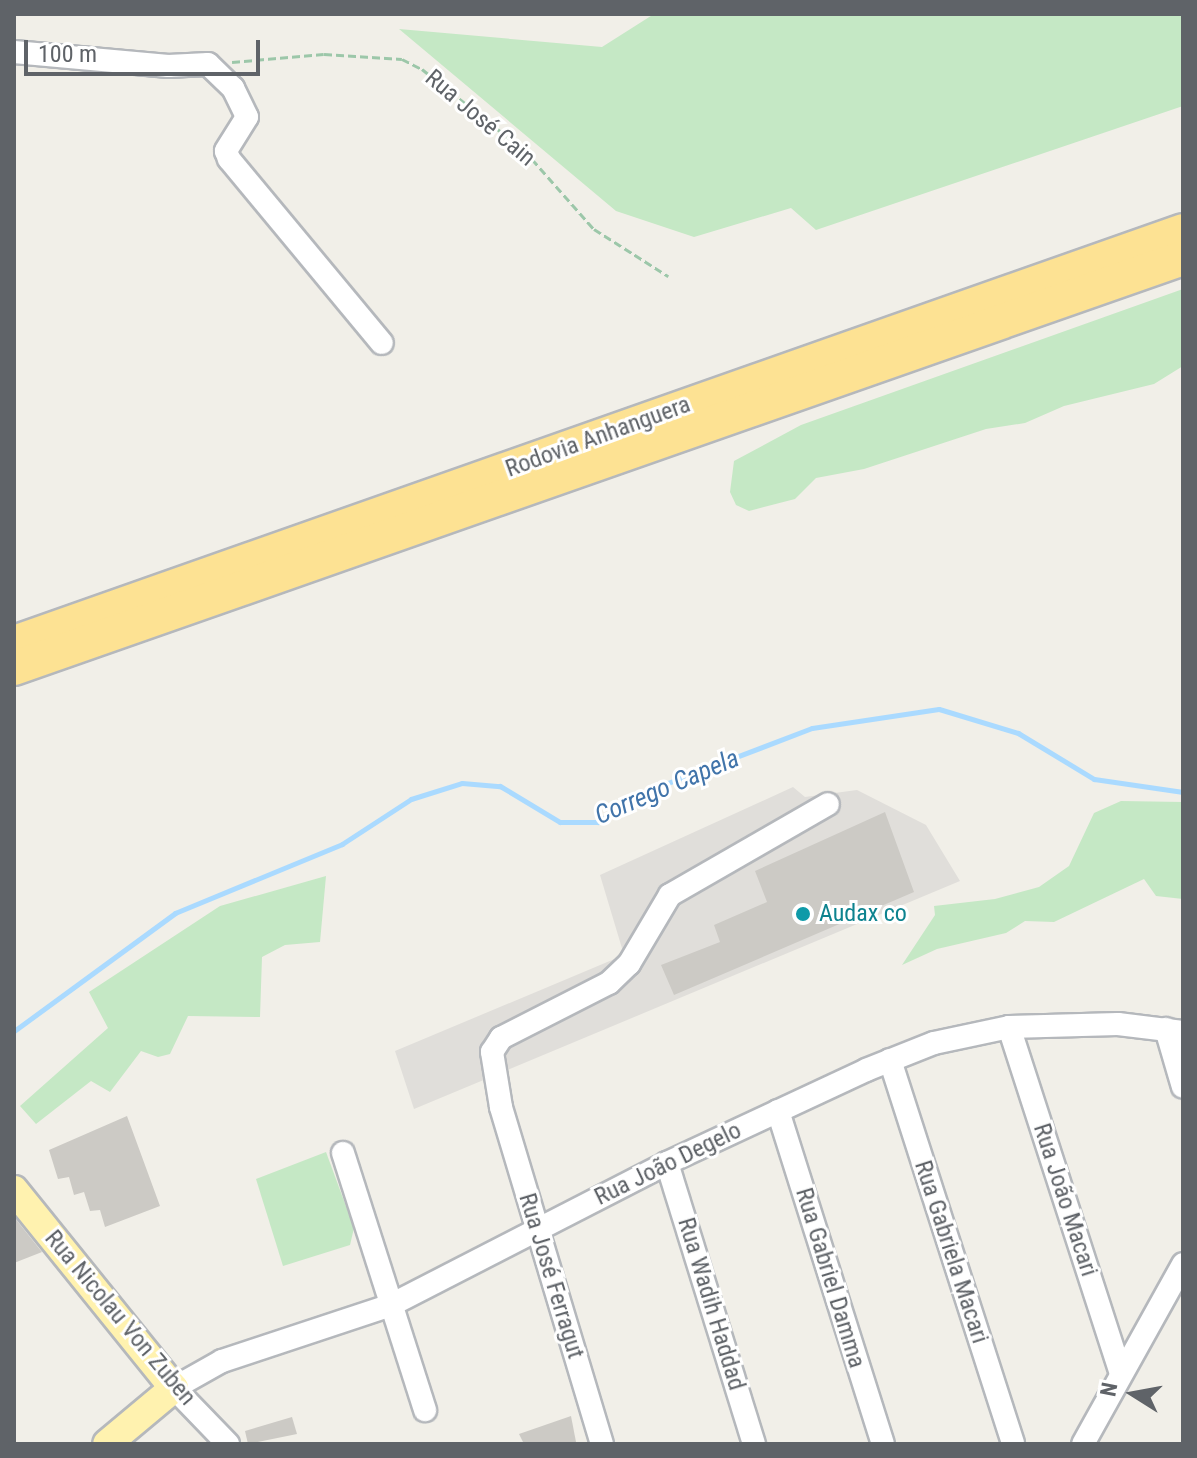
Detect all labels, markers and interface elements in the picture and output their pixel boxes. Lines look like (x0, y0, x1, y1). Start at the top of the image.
scale bar (28, 24, 264, 74)
text: 100 m (38, 40, 97, 68)
street label: Rua José Cain (419, 64, 541, 172)
street label: Rodovia Anhanguera (502, 390, 694, 484)
water label: Corrego Capela (590, 743, 744, 831)
place label: Audax co (819, 900, 907, 928)
marker: Audax co (794, 905, 812, 923)
street label: Rua João Degelo (590, 1116, 746, 1212)
street label: Rua João Macari (1027, 1120, 1103, 1280)
street label: Rua Gabriela Macari (908, 1157, 994, 1347)
street label: Rua Gabriel Damma (789, 1184, 871, 1372)
street label: Rua José Ferragut (512, 1190, 590, 1362)
street label: Rua Wadih Haddad (671, 1214, 751, 1394)
street label: Rua Nicolau Von Zuben (38, 1225, 202, 1411)
north arrow (1093, 1354, 1173, 1434)
text: N (1095, 1380, 1123, 1398)

